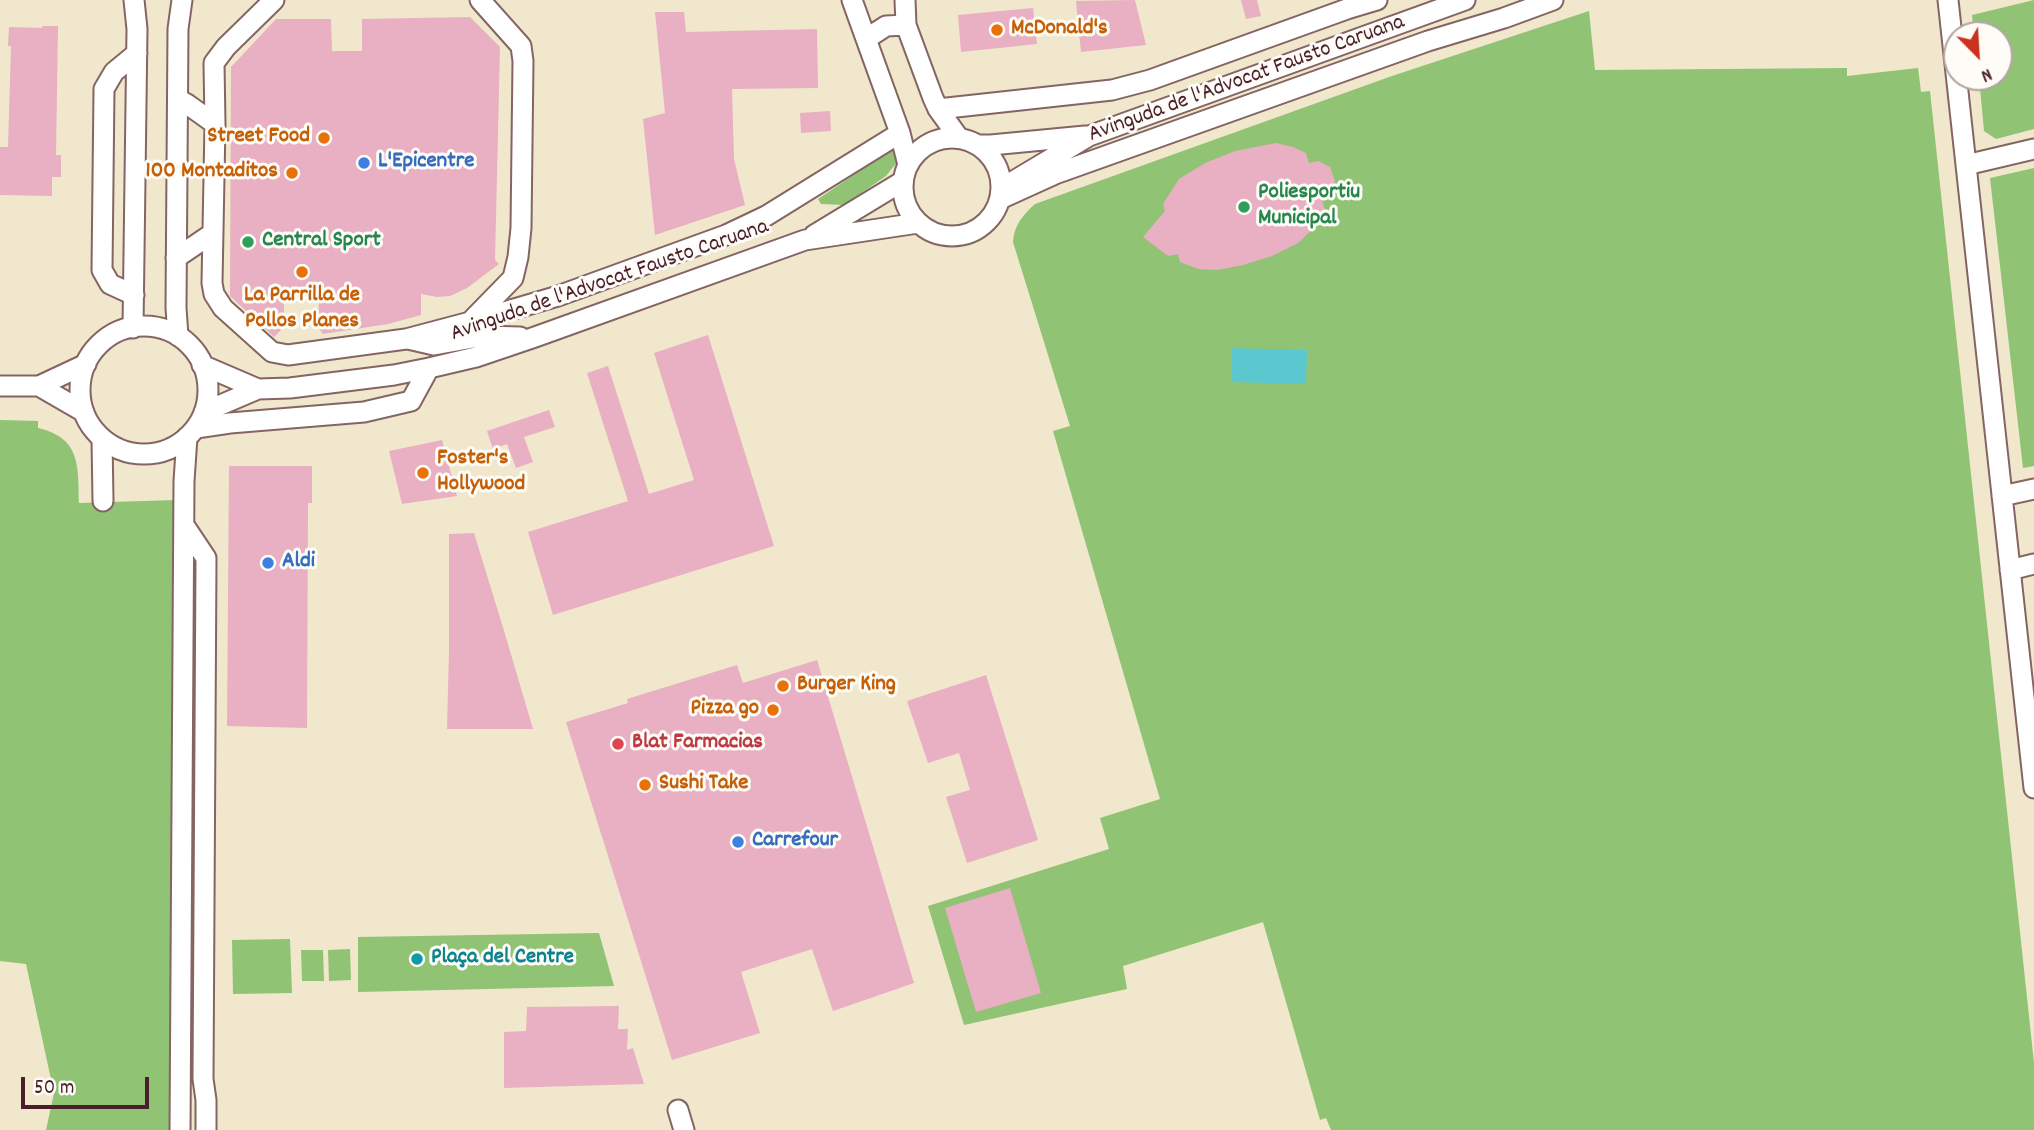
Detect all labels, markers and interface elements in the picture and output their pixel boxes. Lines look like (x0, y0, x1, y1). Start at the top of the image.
street label: Avinguda de l'Advocat Fausto Caruana (1085, 10, 1409, 150)
place label: McDonald's (1011, 16, 1108, 44)
north arrow (1943, 21, 2013, 91)
marker: McDonald's (989, 22, 1005, 38)
text: N (1976, 60, 1996, 88)
place label: Street Food (207, 124, 310, 152)
marker: Street Food (316, 130, 332, 146)
place label: L'Epicentre (378, 149, 474, 177)
marker: L'Epicentre (356, 155, 372, 171)
place label: 100 Montaditos (146, 159, 278, 187)
marker: 100 Montaditos (284, 165, 300, 181)
place label: Poliesportiu Municipal (1258, 180, 1360, 234)
marker: Poliesportiu Municipal (1236, 199, 1252, 215)
street label: Avinguda de l'Advocat Fausto Caruana (447, 215, 773, 349)
place label: Central Sport (262, 228, 381, 256)
marker: Central Sport (240, 234, 256, 250)
marker: La Parrilla de Pollos Planes (294, 264, 310, 280)
place label: La Parrilla de Pollos Planes (244, 283, 360, 337)
place label: Foster's Hollywood (437, 446, 525, 500)
marker: Foster's Hollywood (415, 465, 431, 481)
place label: Aldi (282, 549, 315, 577)
marker: Aldi (260, 555, 276, 571)
place label: Burger King (797, 672, 896, 700)
marker: Burger King (775, 678, 791, 694)
place label: Pizza go (691, 696, 759, 724)
marker: Pizza go (765, 702, 781, 718)
place label: Blat Farmacias (632, 730, 763, 758)
marker: Blat Farmacias (610, 736, 626, 752)
place label: Sushi Take (659, 771, 748, 799)
marker: Sushi Take (637, 777, 653, 793)
place label: Carrefour (752, 828, 838, 856)
marker: Carrefour (730, 834, 746, 850)
place label: Plaça del Centre (431, 945, 574, 973)
marker: Plaça del Centre (409, 951, 425, 967)
scale bar (24, 1064, 152, 1108)
text: 50 m (34, 1074, 74, 1104)

